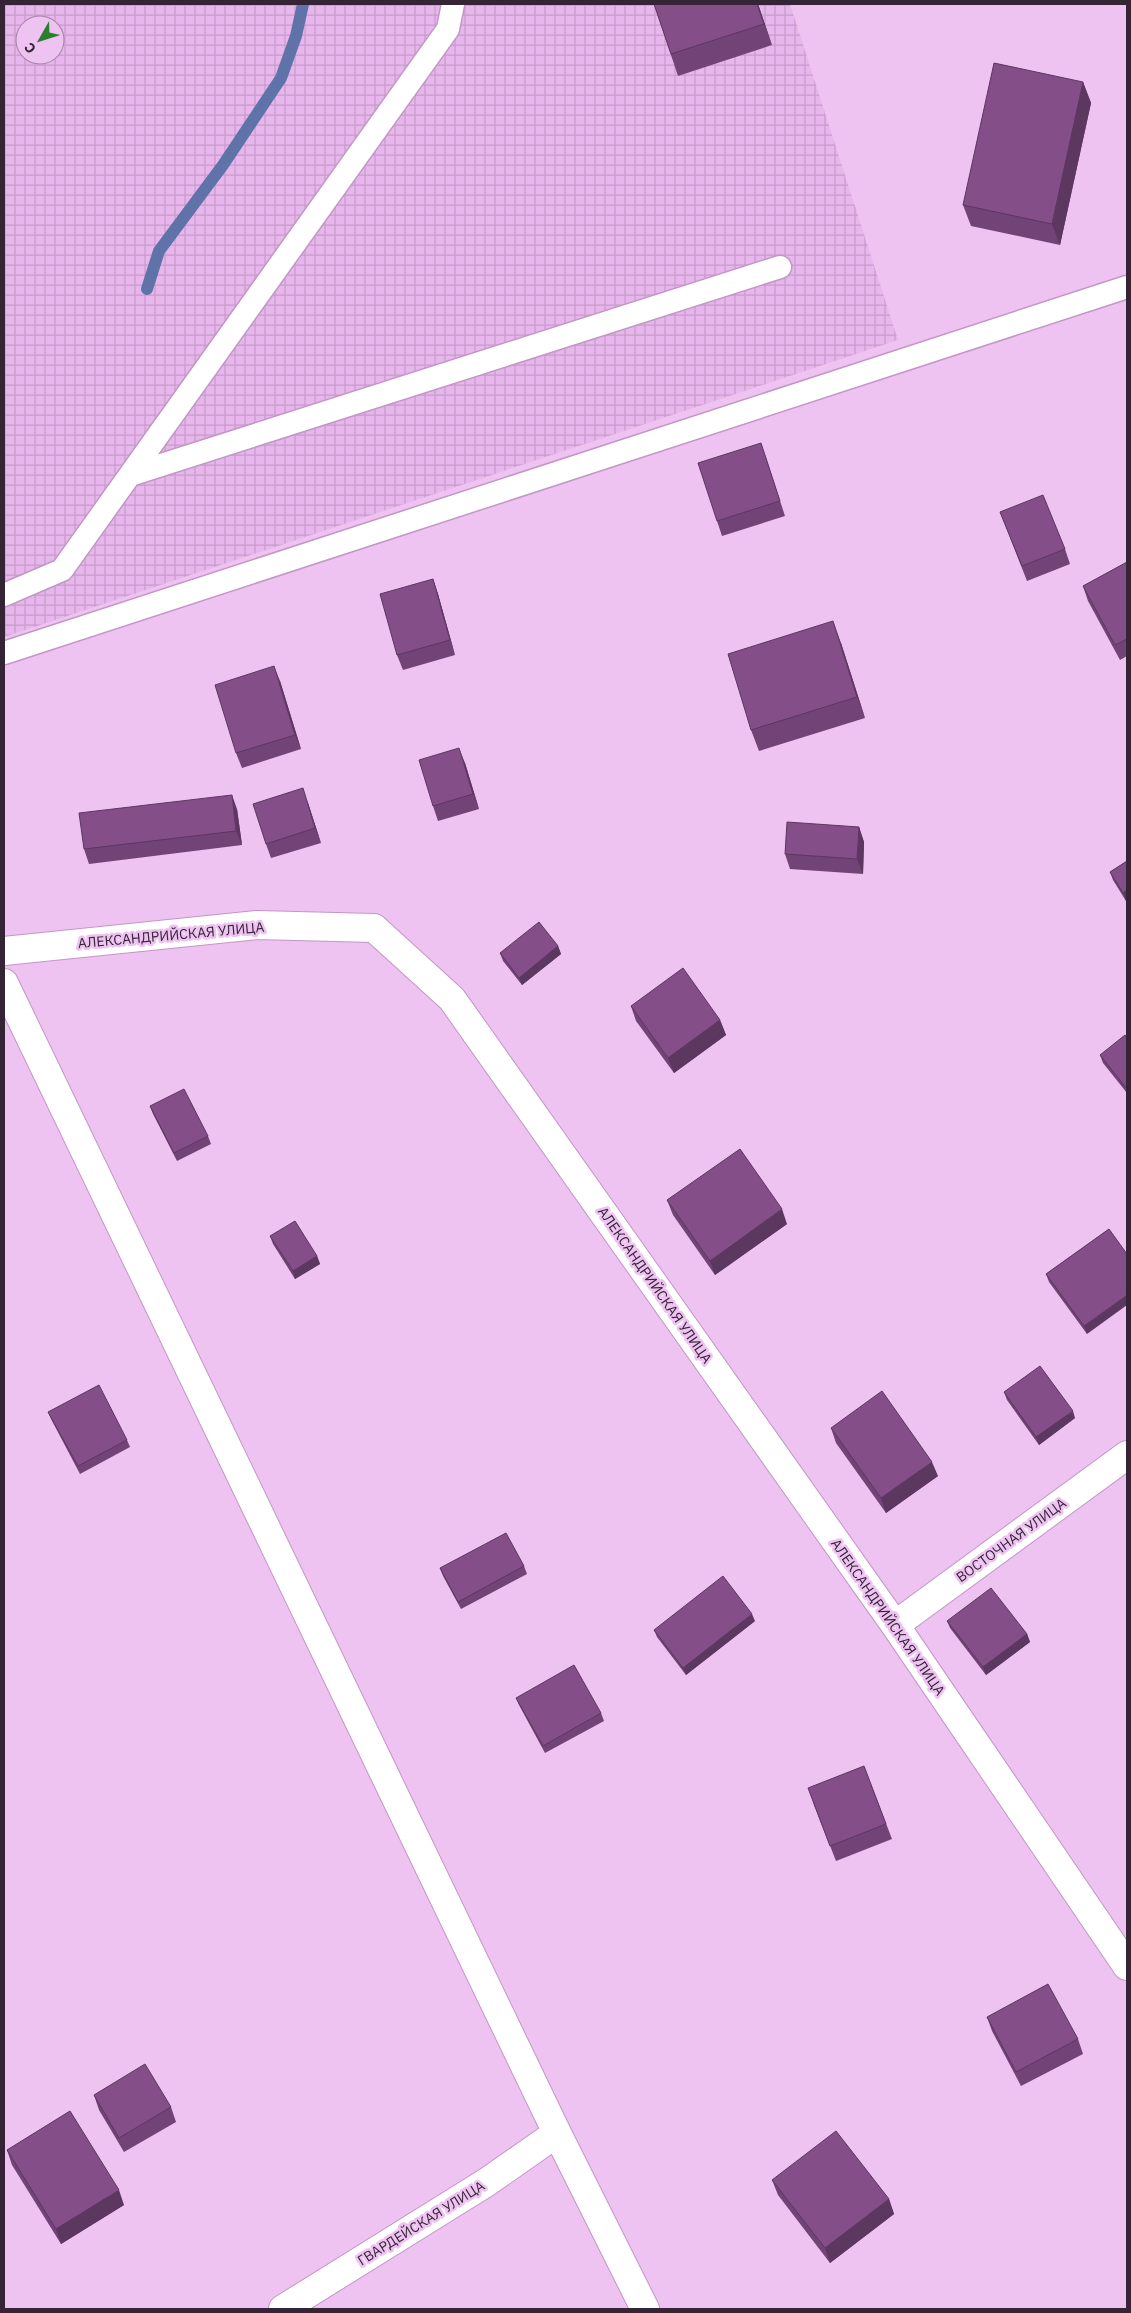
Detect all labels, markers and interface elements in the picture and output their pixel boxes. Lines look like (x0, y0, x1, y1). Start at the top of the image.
north arrow (15, 15, 65, 65)
text: С (20, 39, 40, 57)
street label: АЛЕКСАНДРИЙСКАЯ УЛИЦА (77, 917, 265, 952)
street label: АЛЕКСАНДРИЙСКАЯ УЛИЦА (594, 1203, 717, 1367)
street label: ВОСТОЧНАЯ УЛИЦА (952, 1494, 1070, 1586)
street label: АЛЕКСАНДРИЙСКАЯ УЛИЦА (827, 1535, 950, 1699)
street label: ГВАРДЕЙСКАЯ УЛИЦА (354, 2176, 488, 2269)

